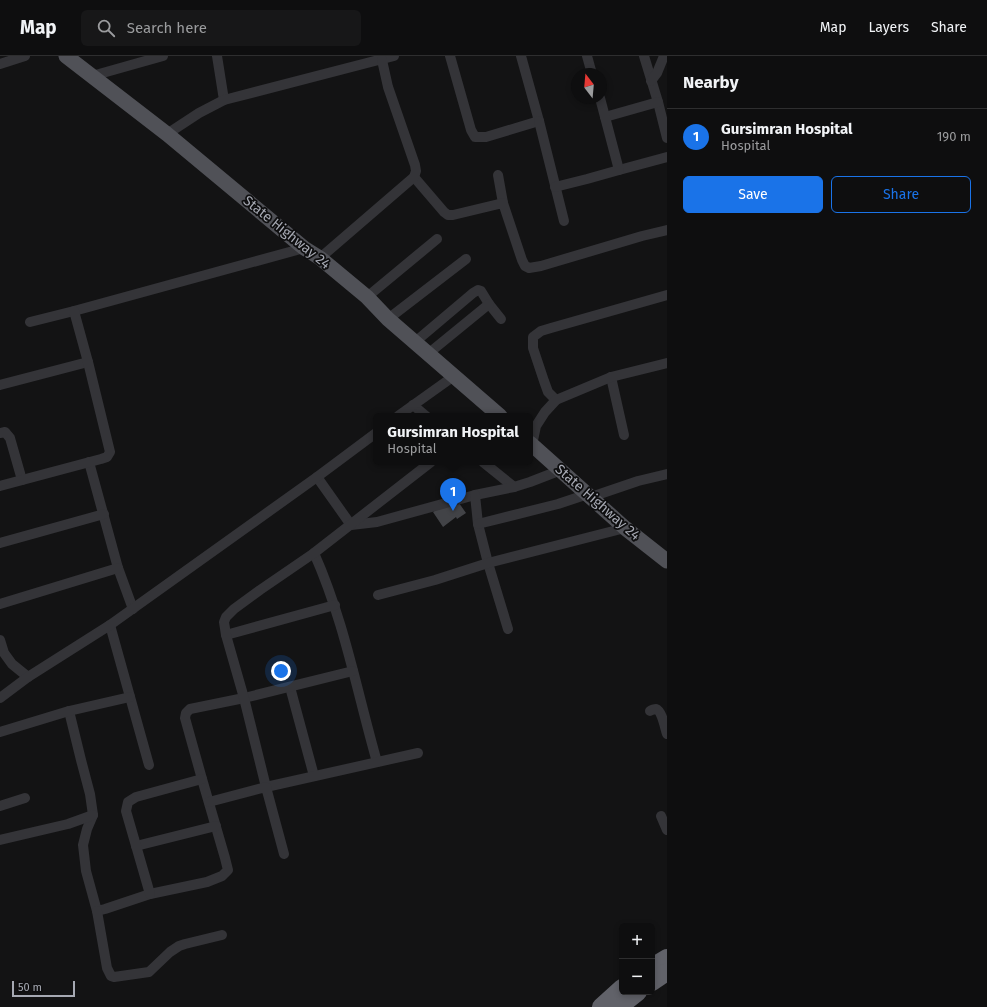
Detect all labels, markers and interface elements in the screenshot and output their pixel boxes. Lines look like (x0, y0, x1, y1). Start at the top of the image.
search box (81, 10, 361, 46)
text: Map (20, 16, 57, 39)
icon: search (95, 17, 117, 39)
text: Search here (127, 19, 207, 37)
text: Map (820, 19, 846, 36)
text: Layers (868, 19, 909, 36)
text: Share (931, 19, 967, 36)
north arrow (571, 68, 607, 104)
text: Nearby (683, 72, 738, 93)
text: Gursimran Hospital (721, 120, 852, 138)
text: 1 (693, 129, 699, 144)
text: 190 m (937, 129, 971, 144)
text: Hospital (721, 138, 770, 153)
button: Save (683, 176, 823, 213)
button: Share (831, 176, 971, 213)
street label: State Highway 24 (240, 192, 334, 273)
popup (373, 413, 533, 465)
text: Gursimran Hospital (387, 423, 519, 441)
text: Hospital (387, 441, 437, 456)
street label: State Highway 24 (552, 461, 644, 544)
pin: 1 (440, 478, 466, 511)
your location (271, 661, 291, 681)
map controls (619, 923, 655, 995)
button: + (619, 923, 655, 959)
button: − (619, 959, 655, 995)
scale bar (12, 979, 75, 998)
text: 50 m (18, 981, 42, 994)

